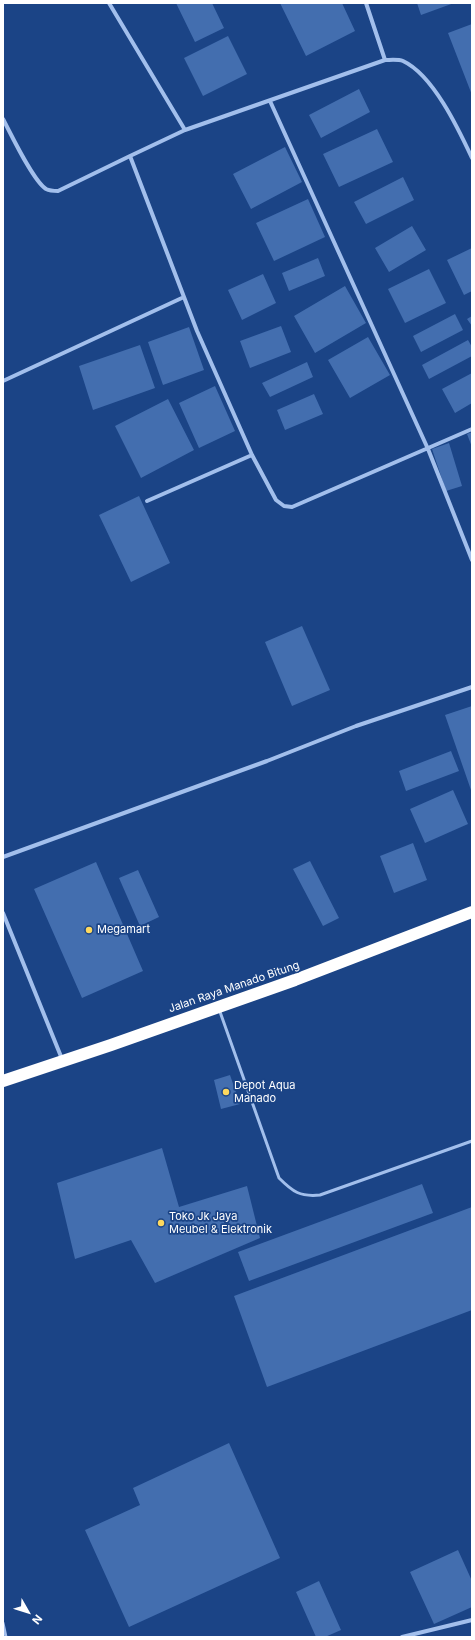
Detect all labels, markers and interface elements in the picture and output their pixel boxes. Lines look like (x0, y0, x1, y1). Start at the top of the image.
place label: Megamart (97, 923, 150, 937)
marker: Megamart (84, 925, 94, 935)
street label: Jalan Raya Manado Bitung (167, 958, 301, 1016)
place label: Depot Aqua Manado (234, 1079, 295, 1105)
marker: Depot Aqua Manado (221, 1087, 231, 1097)
place label: Toko Jk Jaya Meubel & Elektronik (169, 1210, 272, 1236)
marker: Toko Jk Jaya Meubel & Elektronik (156, 1218, 166, 1228)
north arrow (8, 1592, 48, 1632)
text: N (29, 1612, 45, 1627)

